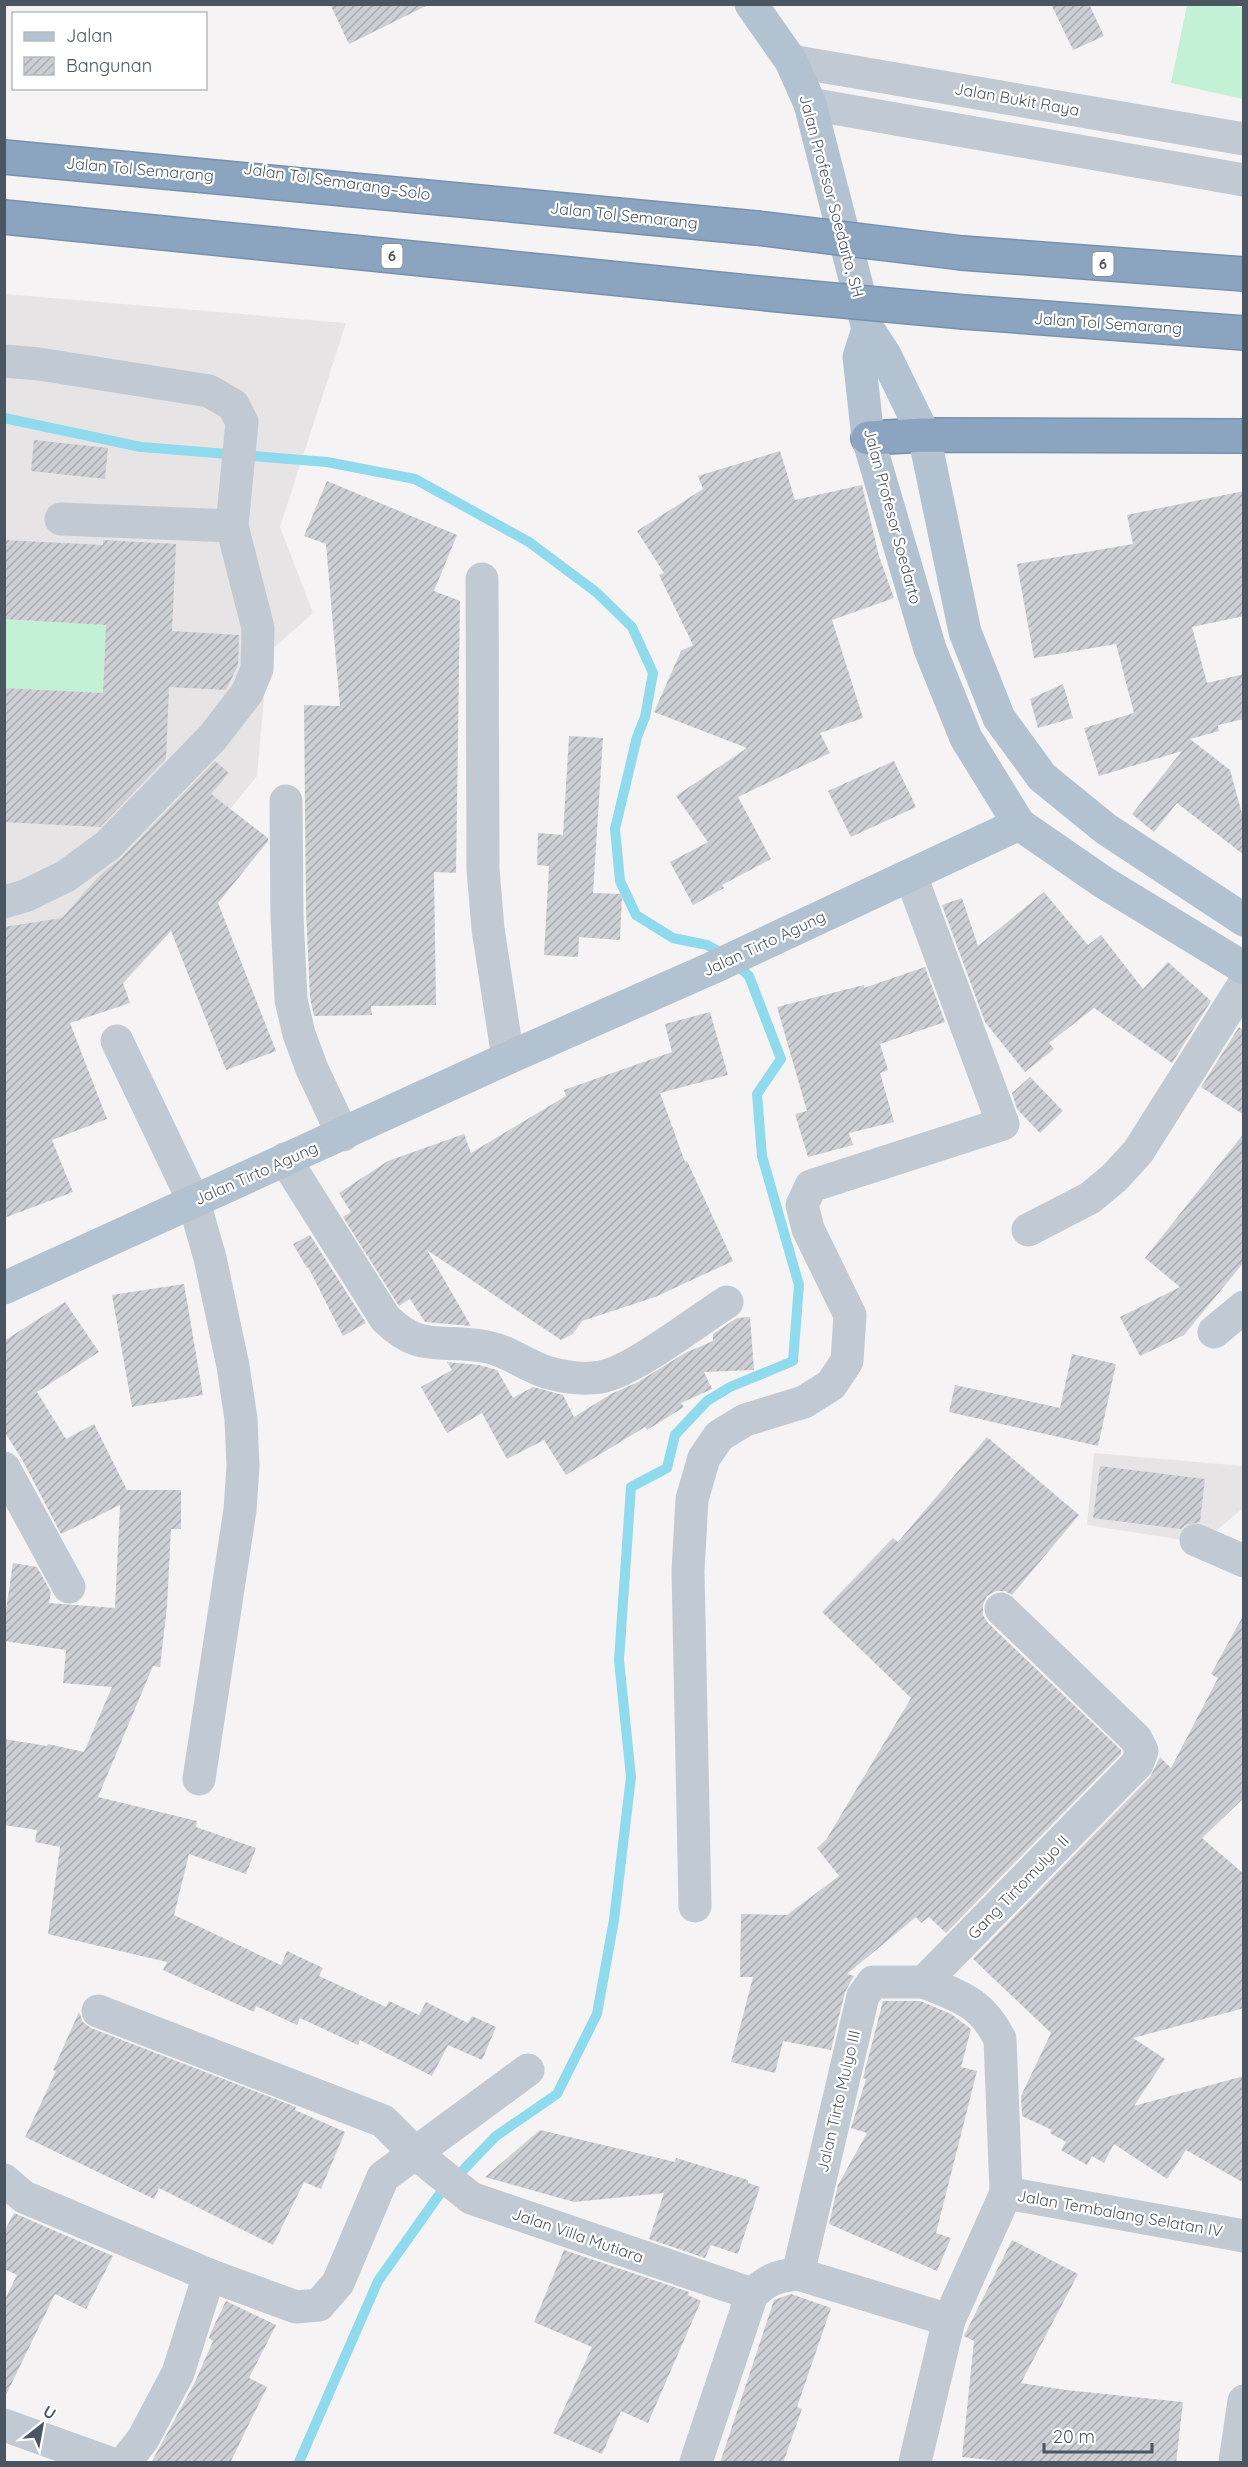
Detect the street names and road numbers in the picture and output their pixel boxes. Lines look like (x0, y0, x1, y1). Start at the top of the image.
street label: Jalan Bukit Raya (953, 78, 1081, 120)
street label: Jalan Profesor Soedarto, SH (795, 92, 869, 300)
street label: Jalan Tol Semarang (65, 153, 215, 185)
street label: Jalan Tol Semarang–Solo (242, 158, 432, 204)
street label: Jalan Tol Semarang (549, 197, 699, 233)
road number: 6 (382, 244, 402, 268)
road number: 6 (1092, 252, 1114, 276)
street label: Jalan Tol Semarang (1033, 308, 1183, 338)
street label: Jalan Profesor Soedarto (860, 426, 926, 606)
street label: Jalan Tirto Agung (699, 906, 829, 980)
street label: Jalan Tirto Agung (191, 1137, 321, 1209)
street label: Gang Tirtomulyo II (963, 1831, 1073, 1943)
street label: Jalan Tirto Mulyo III (812, 2028, 864, 2174)
street label: Jalan Tembalang Selatan IV (1016, 2185, 1225, 2241)
street label: Jalan Villa Mutiara (510, 2203, 646, 2267)

